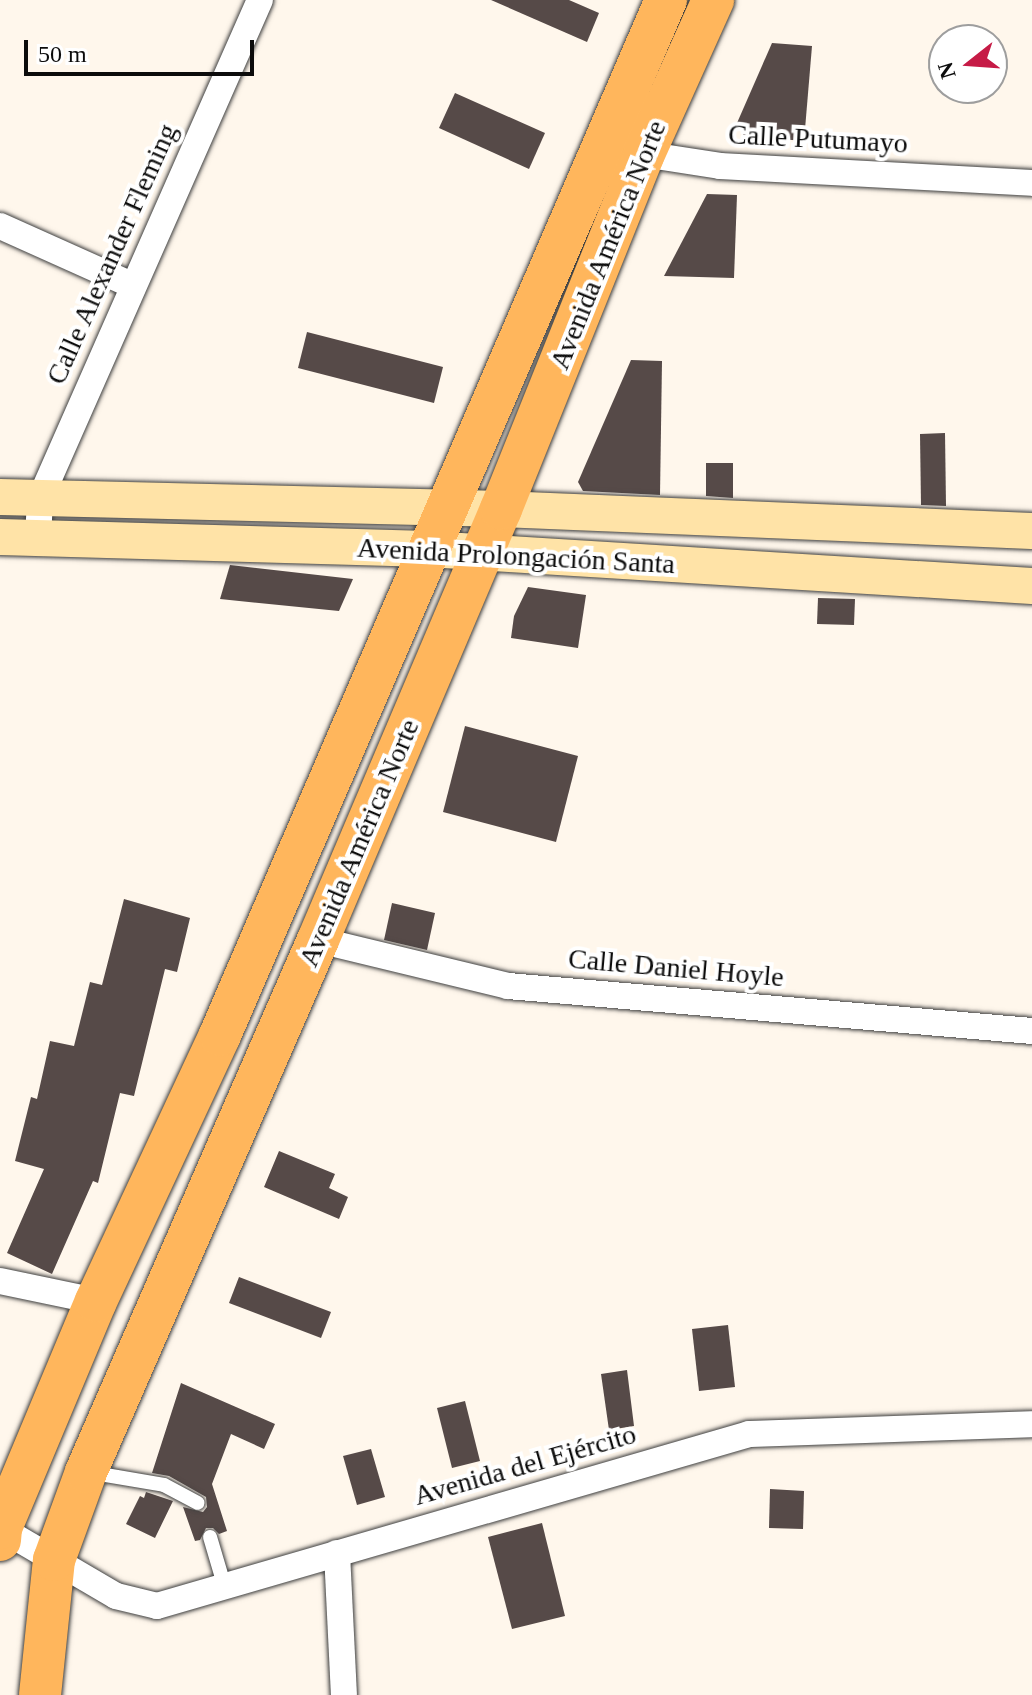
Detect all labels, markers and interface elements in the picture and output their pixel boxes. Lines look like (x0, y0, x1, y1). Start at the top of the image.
scale bar (28, 24, 258, 74)
north arrow (928, 24, 1008, 104)
text: 50 m (38, 41, 87, 67)
text: N (932, 59, 961, 82)
street label: Avenida América Norte (542, 115, 674, 375)
street label: Calle Alexander Fleming (39, 118, 185, 390)
street label: Calle Putumayo (727, 118, 909, 160)
street label: Avenida Prolongación Santa (356, 531, 676, 581)
street label: Avenida América Norte (291, 714, 427, 972)
street label: Calle Daniel Hoyle (567, 942, 785, 994)
street label: Avenida del Ejército (410, 1417, 640, 1513)

